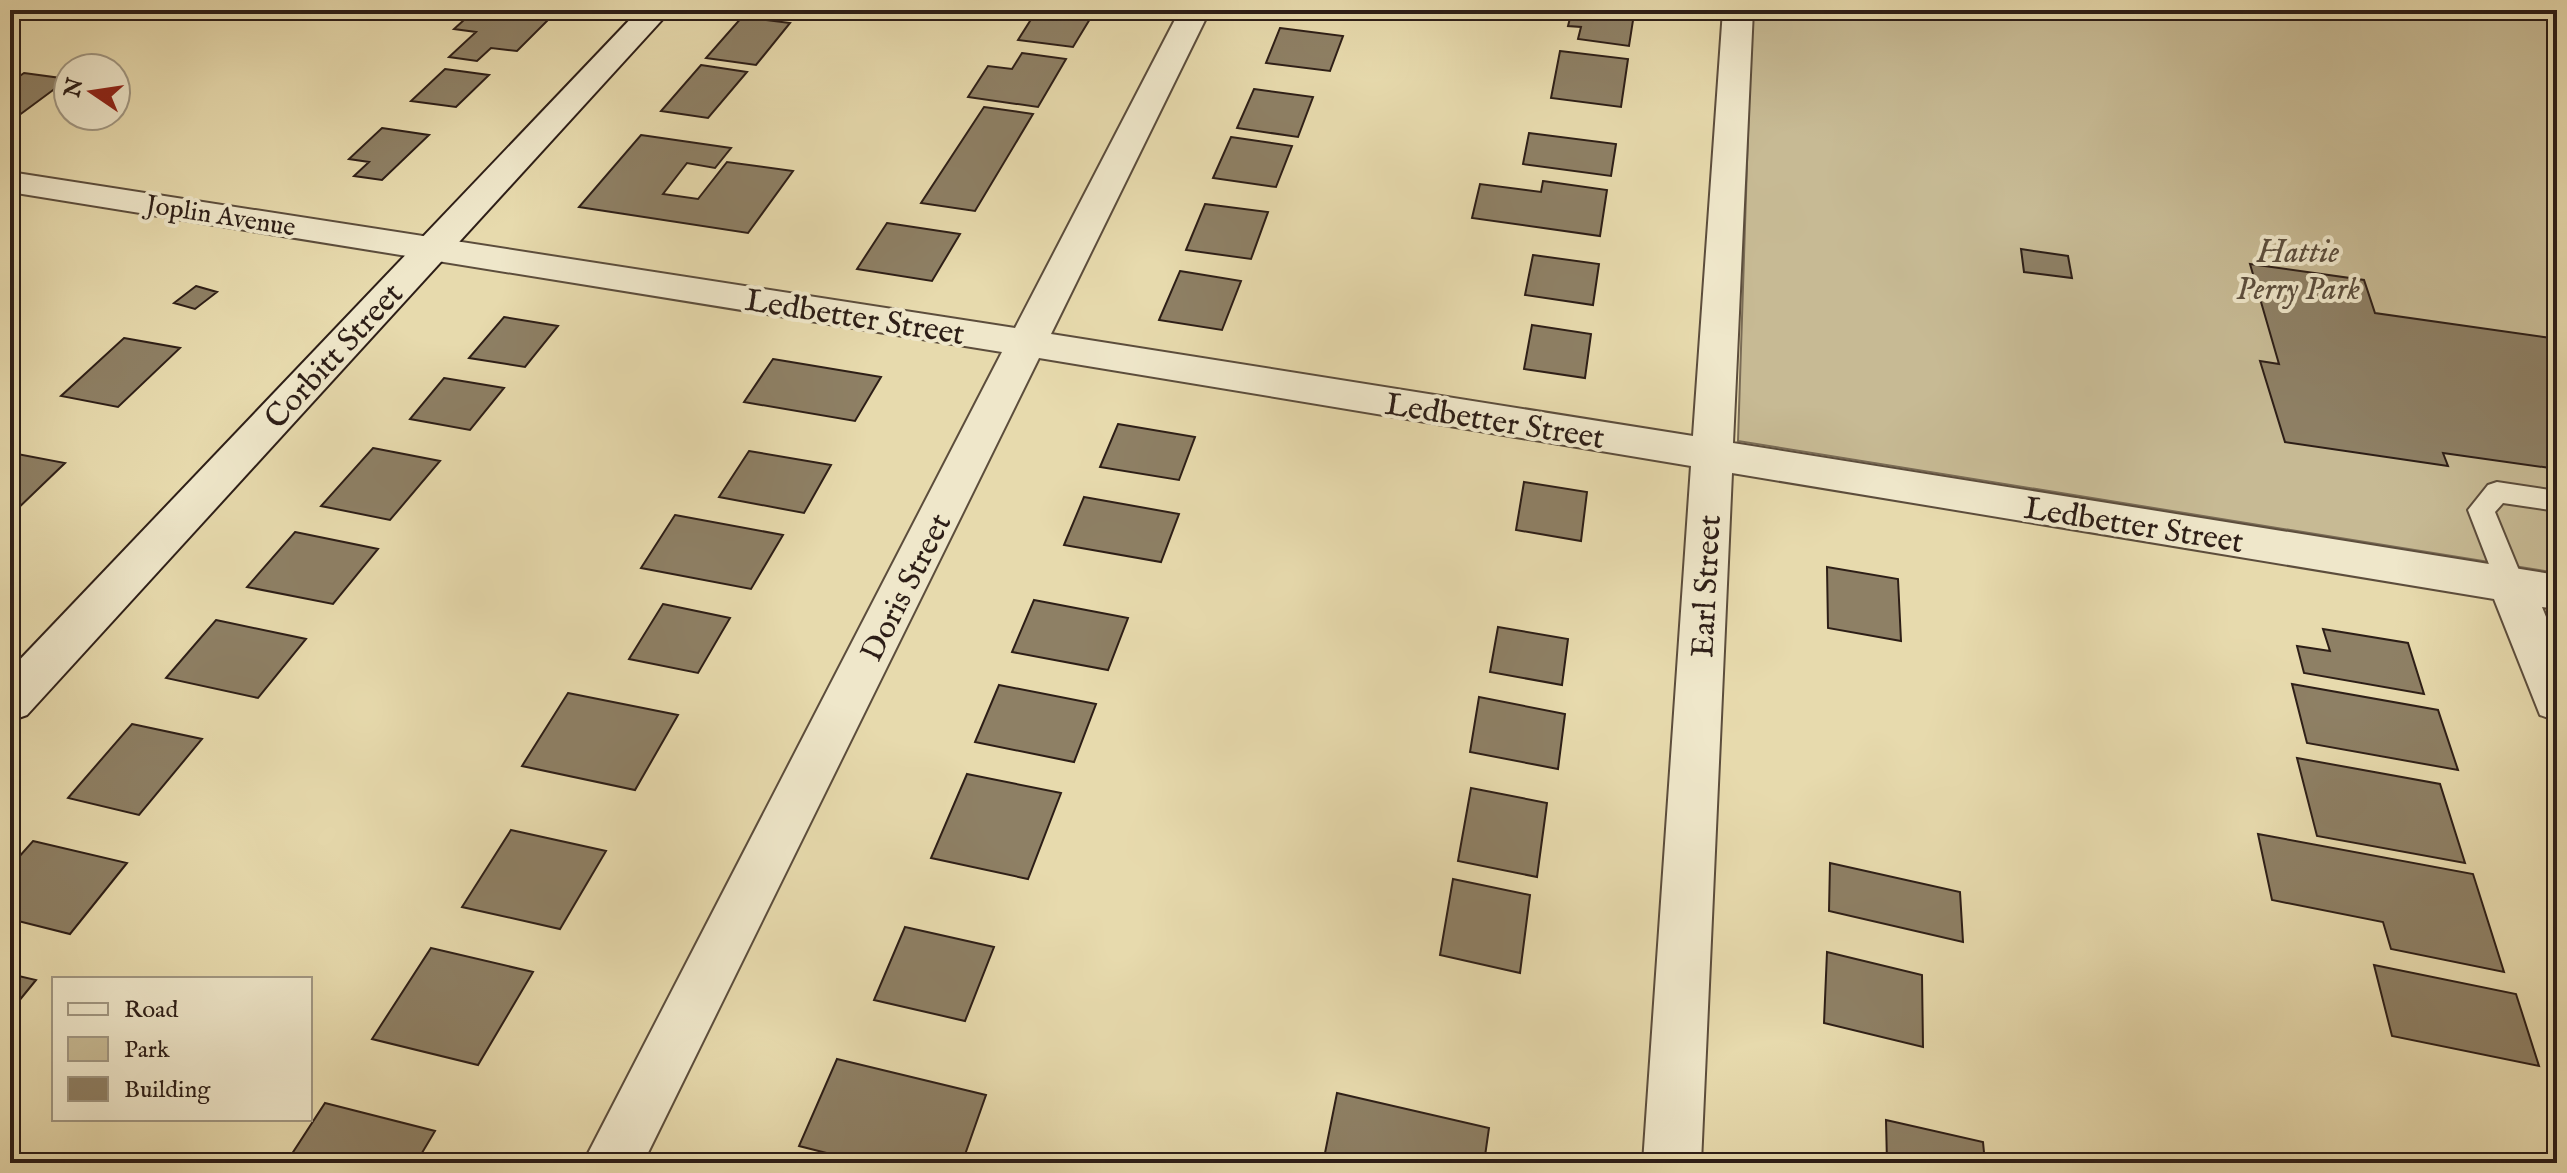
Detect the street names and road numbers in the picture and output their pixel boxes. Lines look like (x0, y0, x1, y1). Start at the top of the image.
street label: Joplin Avenue (141, 188, 298, 245)
street label: Corbitt Street (257, 275, 413, 439)
street label: Ledbetter Street (742, 281, 967, 356)
street label: Ledbetter Street (1382, 385, 1607, 460)
street label: Ledbetter Street (2021, 489, 2246, 564)
street label: Doris Street (852, 507, 962, 669)
street label: Earl Street (1683, 514, 1732, 659)

